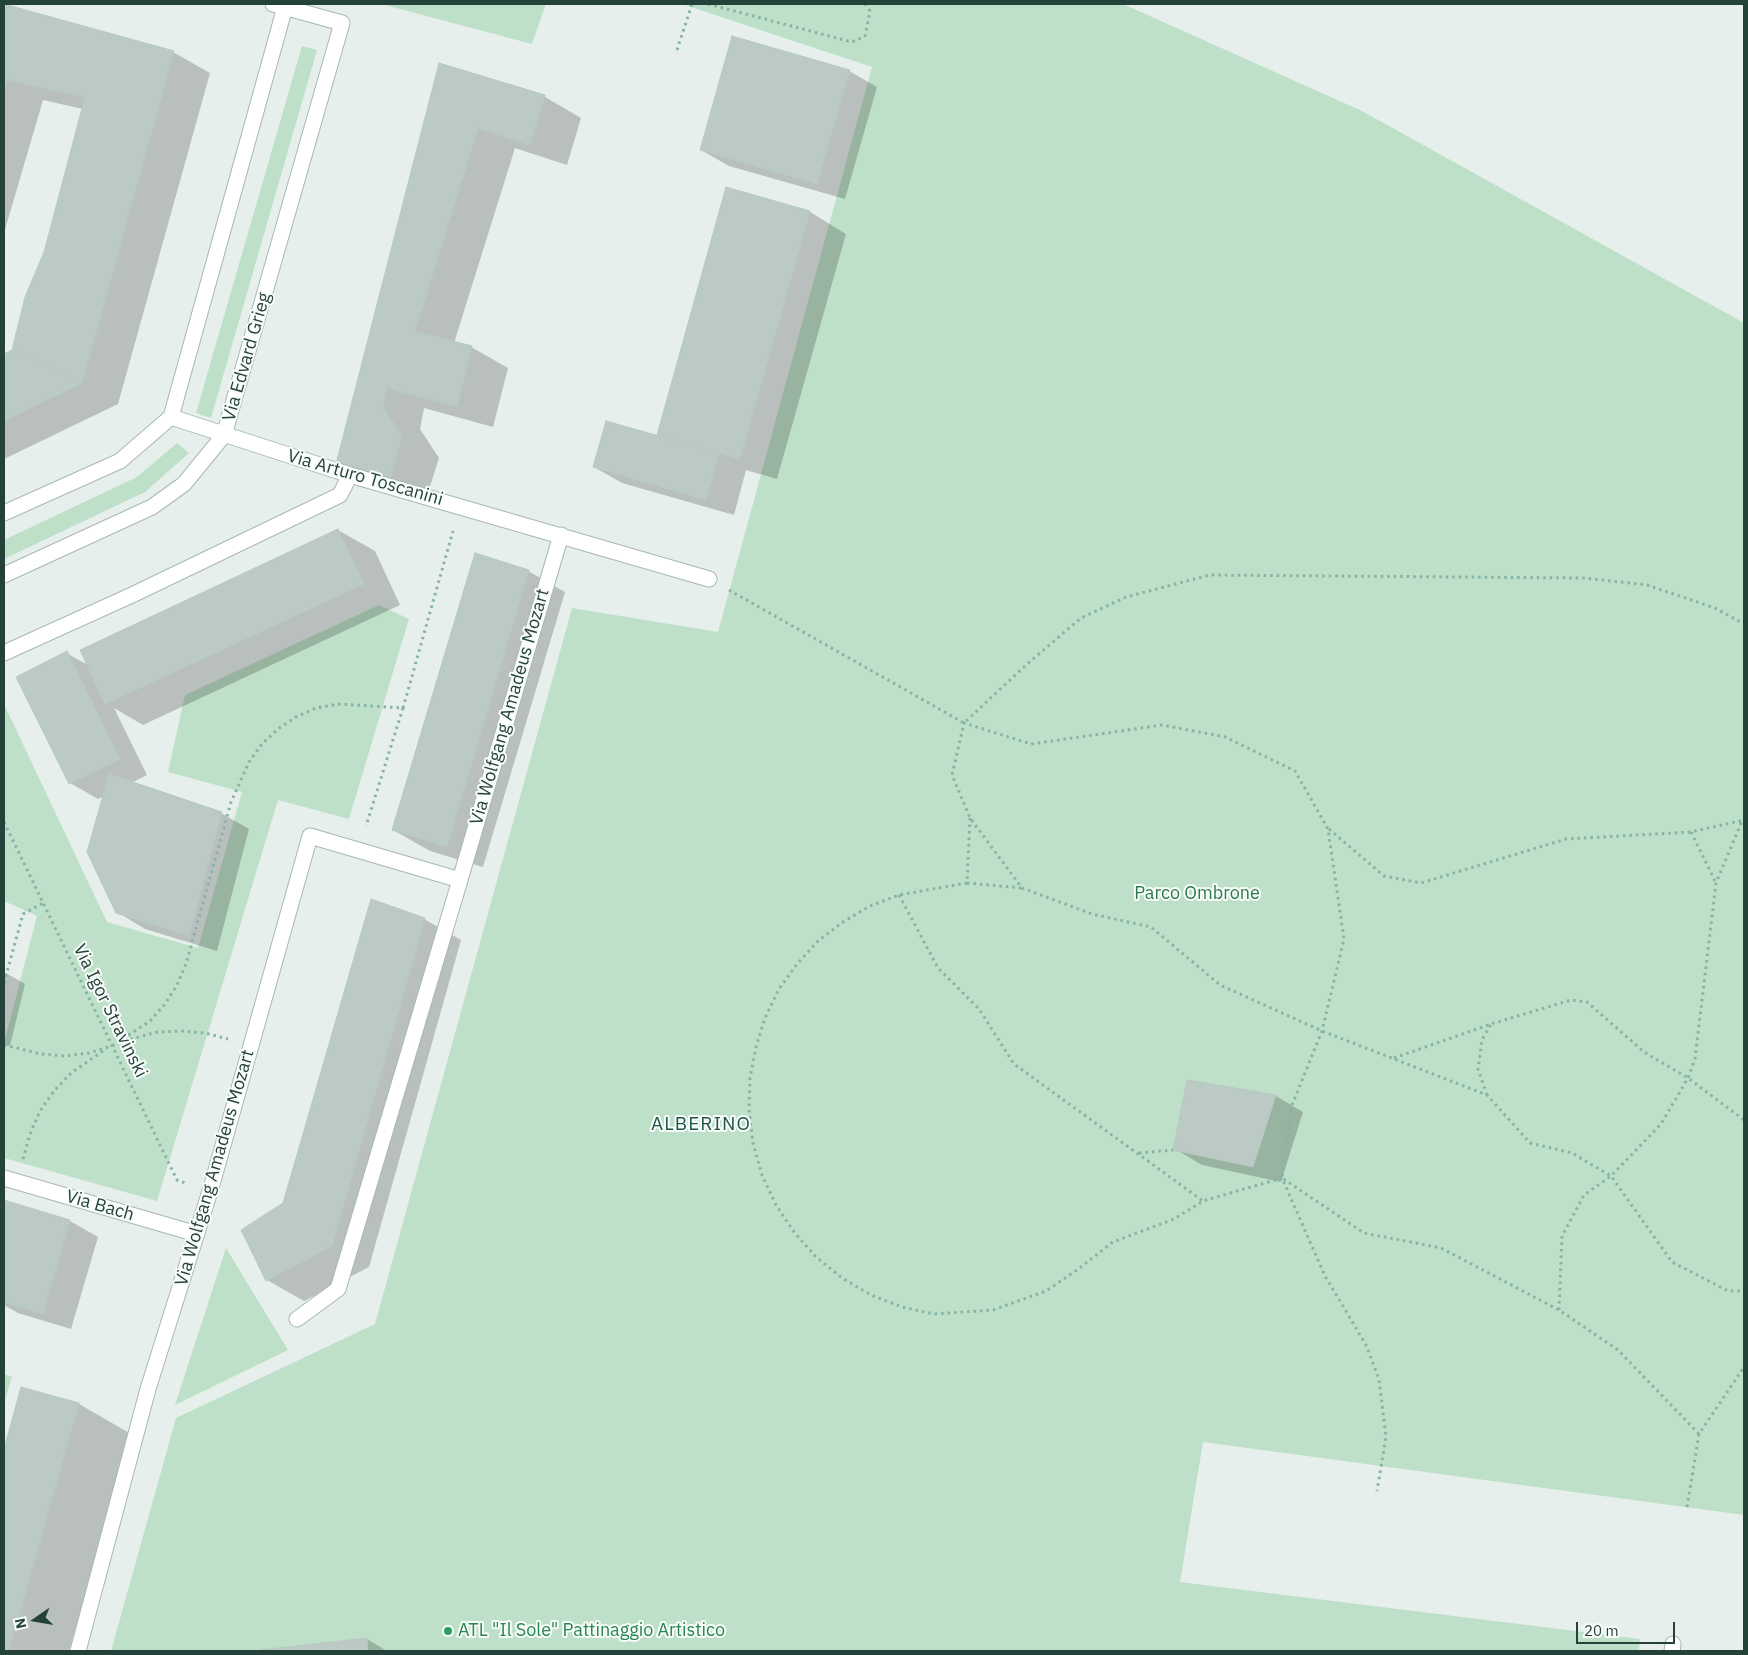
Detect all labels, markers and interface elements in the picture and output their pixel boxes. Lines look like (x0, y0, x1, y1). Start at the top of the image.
street label: Via Edvard Grieg (218, 290, 276, 424)
street label: Via Arturo Toscanini (285, 445, 445, 511)
street label: Via Wolfgang Amadeus Mozart (466, 586, 554, 828)
park label: Parco Ombrone (1134, 883, 1260, 905)
street label: Via Igor Stravinski (68, 941, 152, 1081)
street label: Via Wolfgang Amadeus Mozart (171, 1047, 259, 1289)
district label: ALBERINO (650, 1114, 752, 1136)
street label: Via Bach (63, 1186, 137, 1226)
north arrow (10, 1595, 60, 1645)
scale bar (1578, 1612, 1677, 1644)
text: N (10, 1616, 30, 1630)
place label: ATL "Il Sole" Pattinaggio Artistico (458, 1620, 725, 1642)
text: 20 m (1584, 1621, 1619, 1640)
marker: ATL "Il Sole" Pattinaggio Artistico (442, 1625, 454, 1637)

